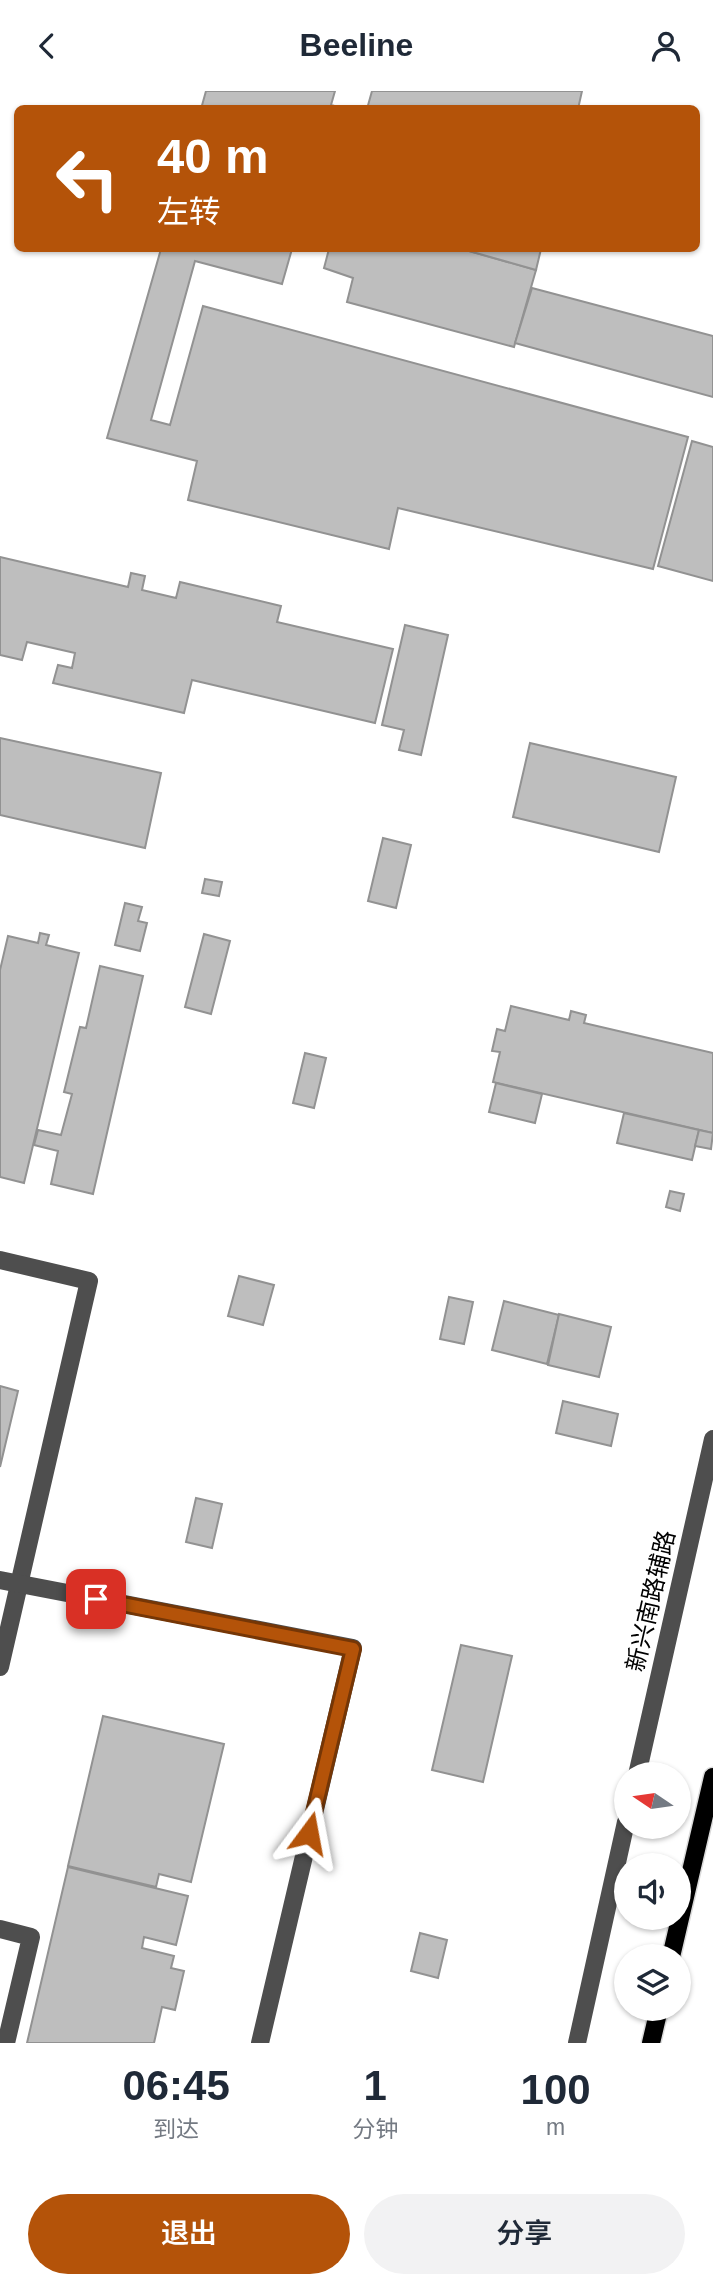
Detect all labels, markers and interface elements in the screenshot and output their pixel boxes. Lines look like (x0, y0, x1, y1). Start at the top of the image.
icon: back (28, 27, 66, 65)
text: Beeline (300, 27, 413, 63)
icon: person (647, 27, 685, 65)
text: 40 m (157, 129, 269, 183)
icon: left (42, 133, 133, 224)
text: 左转 (157, 194, 221, 230)
street label: 新兴南路辅路 (621, 1528, 680, 1674)
pin (66, 1569, 126, 1629)
icon: arrive (77, 1580, 115, 1618)
north arrow (614, 1762, 691, 1839)
map controls (614, 1762, 691, 2021)
position arrow (272, 1796, 346, 1870)
button: sound (614, 1853, 691, 1930)
button: layers (614, 1944, 691, 2021)
text: 06:45 (122, 2062, 230, 2109)
text: 1 (363, 2062, 387, 2109)
text: 100 (521, 2066, 591, 2113)
text: m (546, 2114, 565, 2140)
text: 到达 (153, 2116, 199, 2142)
text: 分钟 (352, 2116, 398, 2142)
button: 退出 (28, 2194, 350, 2274)
button: 分享 (364, 2194, 685, 2274)

